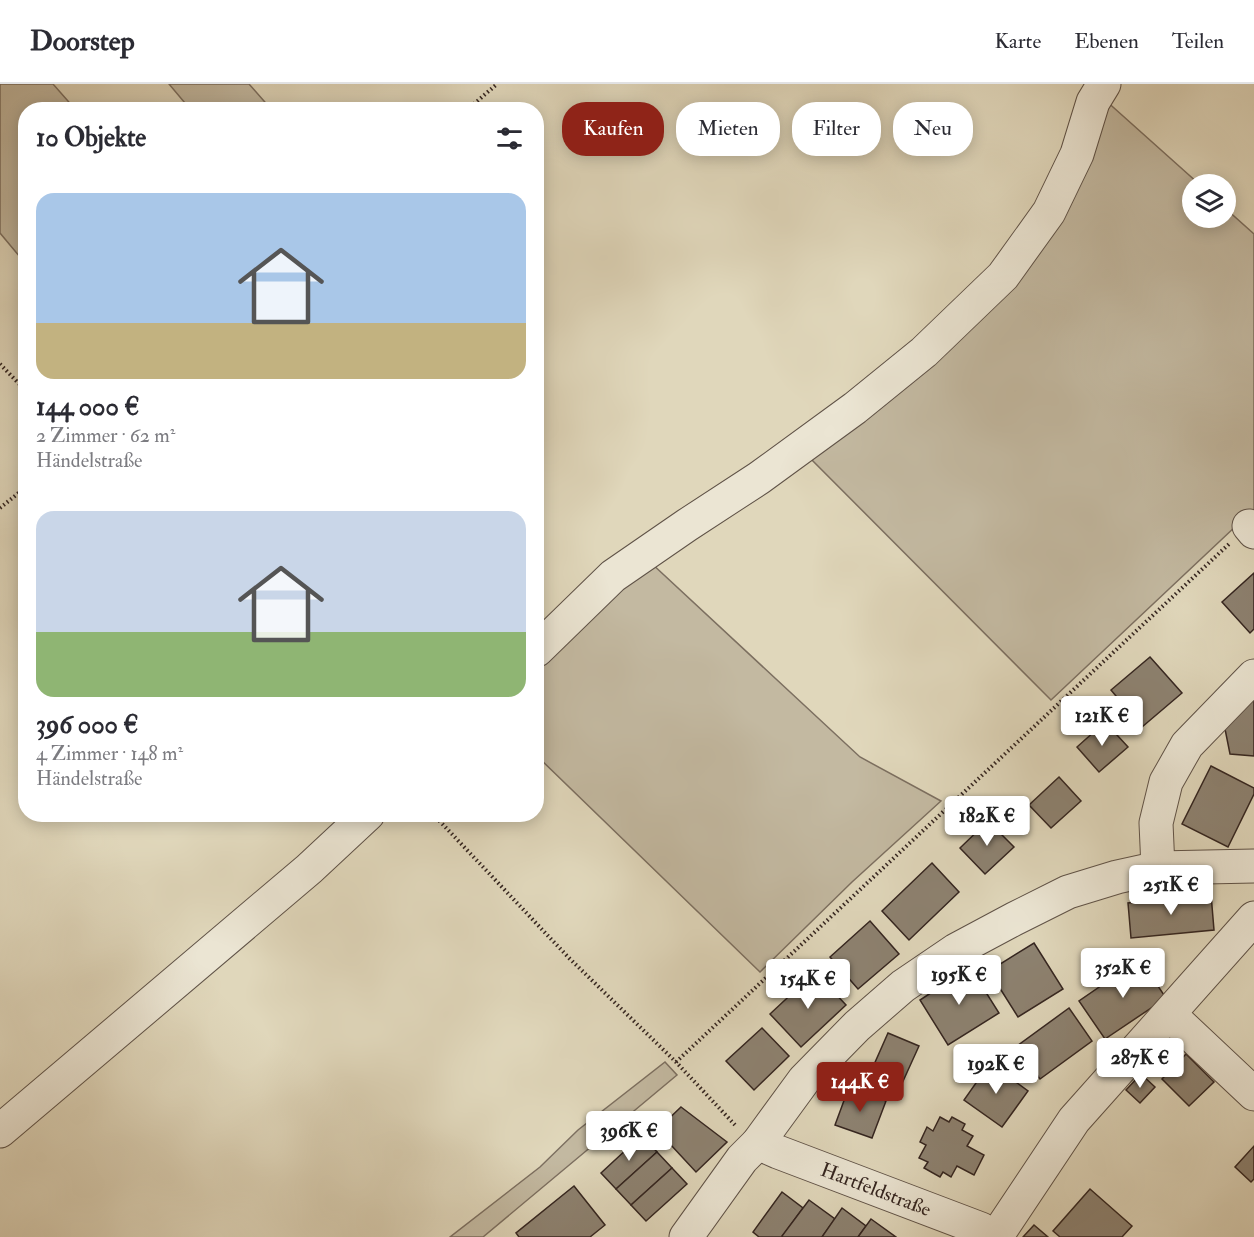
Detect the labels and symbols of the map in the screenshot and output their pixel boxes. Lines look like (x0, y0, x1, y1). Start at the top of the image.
pin: 121K € (1053, 696, 1151, 747)
pin: 182K € (938, 796, 1036, 847)
pin: 251K € (1122, 865, 1220, 916)
pin: 352K € (1074, 948, 1172, 999)
pin: 195K € (910, 955, 1008, 1006)
pin: 154K € (759, 959, 857, 1010)
pin: 287K € (1091, 1038, 1189, 1089)
pin: 192K € (947, 1044, 1045, 1095)
pin: 144K € (811, 1062, 909, 1113)
pin: 396K € (580, 1111, 678, 1162)
street label: Hartfeldstraße (817, 1157, 935, 1222)

